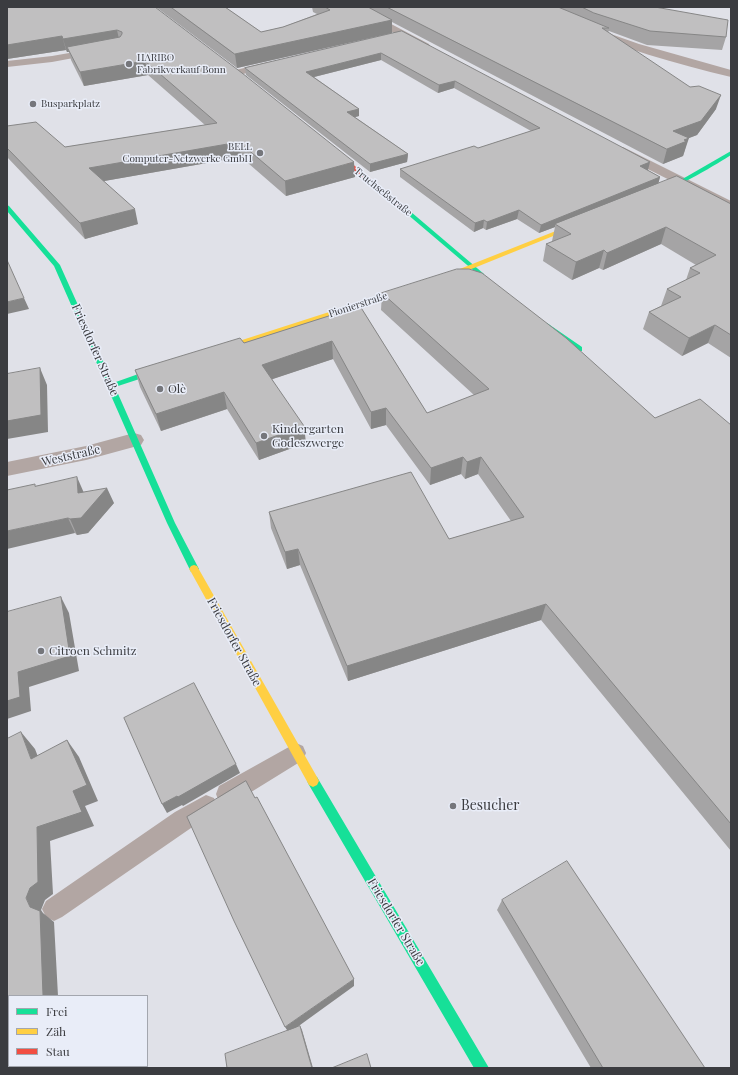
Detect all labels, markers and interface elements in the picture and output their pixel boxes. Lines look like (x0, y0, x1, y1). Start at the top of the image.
place label: HARIBO Fabrikverkauf Bonn (137, 52, 226, 76)
marker: HARIBO Fabrikverkauf Bonn (124, 59, 134, 69)
place label: Busparkplatz (41, 98, 100, 110)
marker: Busparkplatz (28, 99, 38, 109)
place label: BELL Computer-Netzwerke GmbH (123, 141, 252, 164)
marker: BELL Computer-Netzwerke GmbH (255, 148, 265, 158)
street label: Truchseßstraße (352, 165, 414, 219)
street label: Pionierstraße (327, 290, 389, 320)
street label: Friesdorfer Straße (68, 302, 122, 398)
place label: Olè (168, 382, 186, 396)
marker: Olè (155, 384, 165, 394)
place label: Kindergarten Godeszwerge (272, 422, 344, 450)
marker: Kindergarten Godeszwerge (259, 431, 269, 441)
street label: Weststraße (40, 442, 102, 470)
street label: Friesdorfer Straße (204, 595, 264, 689)
place label: Citroen Schmitz (49, 644, 136, 658)
marker: Citroen Schmitz (36, 646, 46, 656)
place label: Besucher (461, 798, 520, 814)
marker: Besucher (448, 801, 458, 811)
street label: Friesdorfer Straße (364, 876, 428, 968)
legend (8, 995, 148, 1067)
text: Frei (46, 1003, 68, 1019)
text: Zäh (46, 1023, 66, 1039)
text: Stau (46, 1043, 70, 1059)

